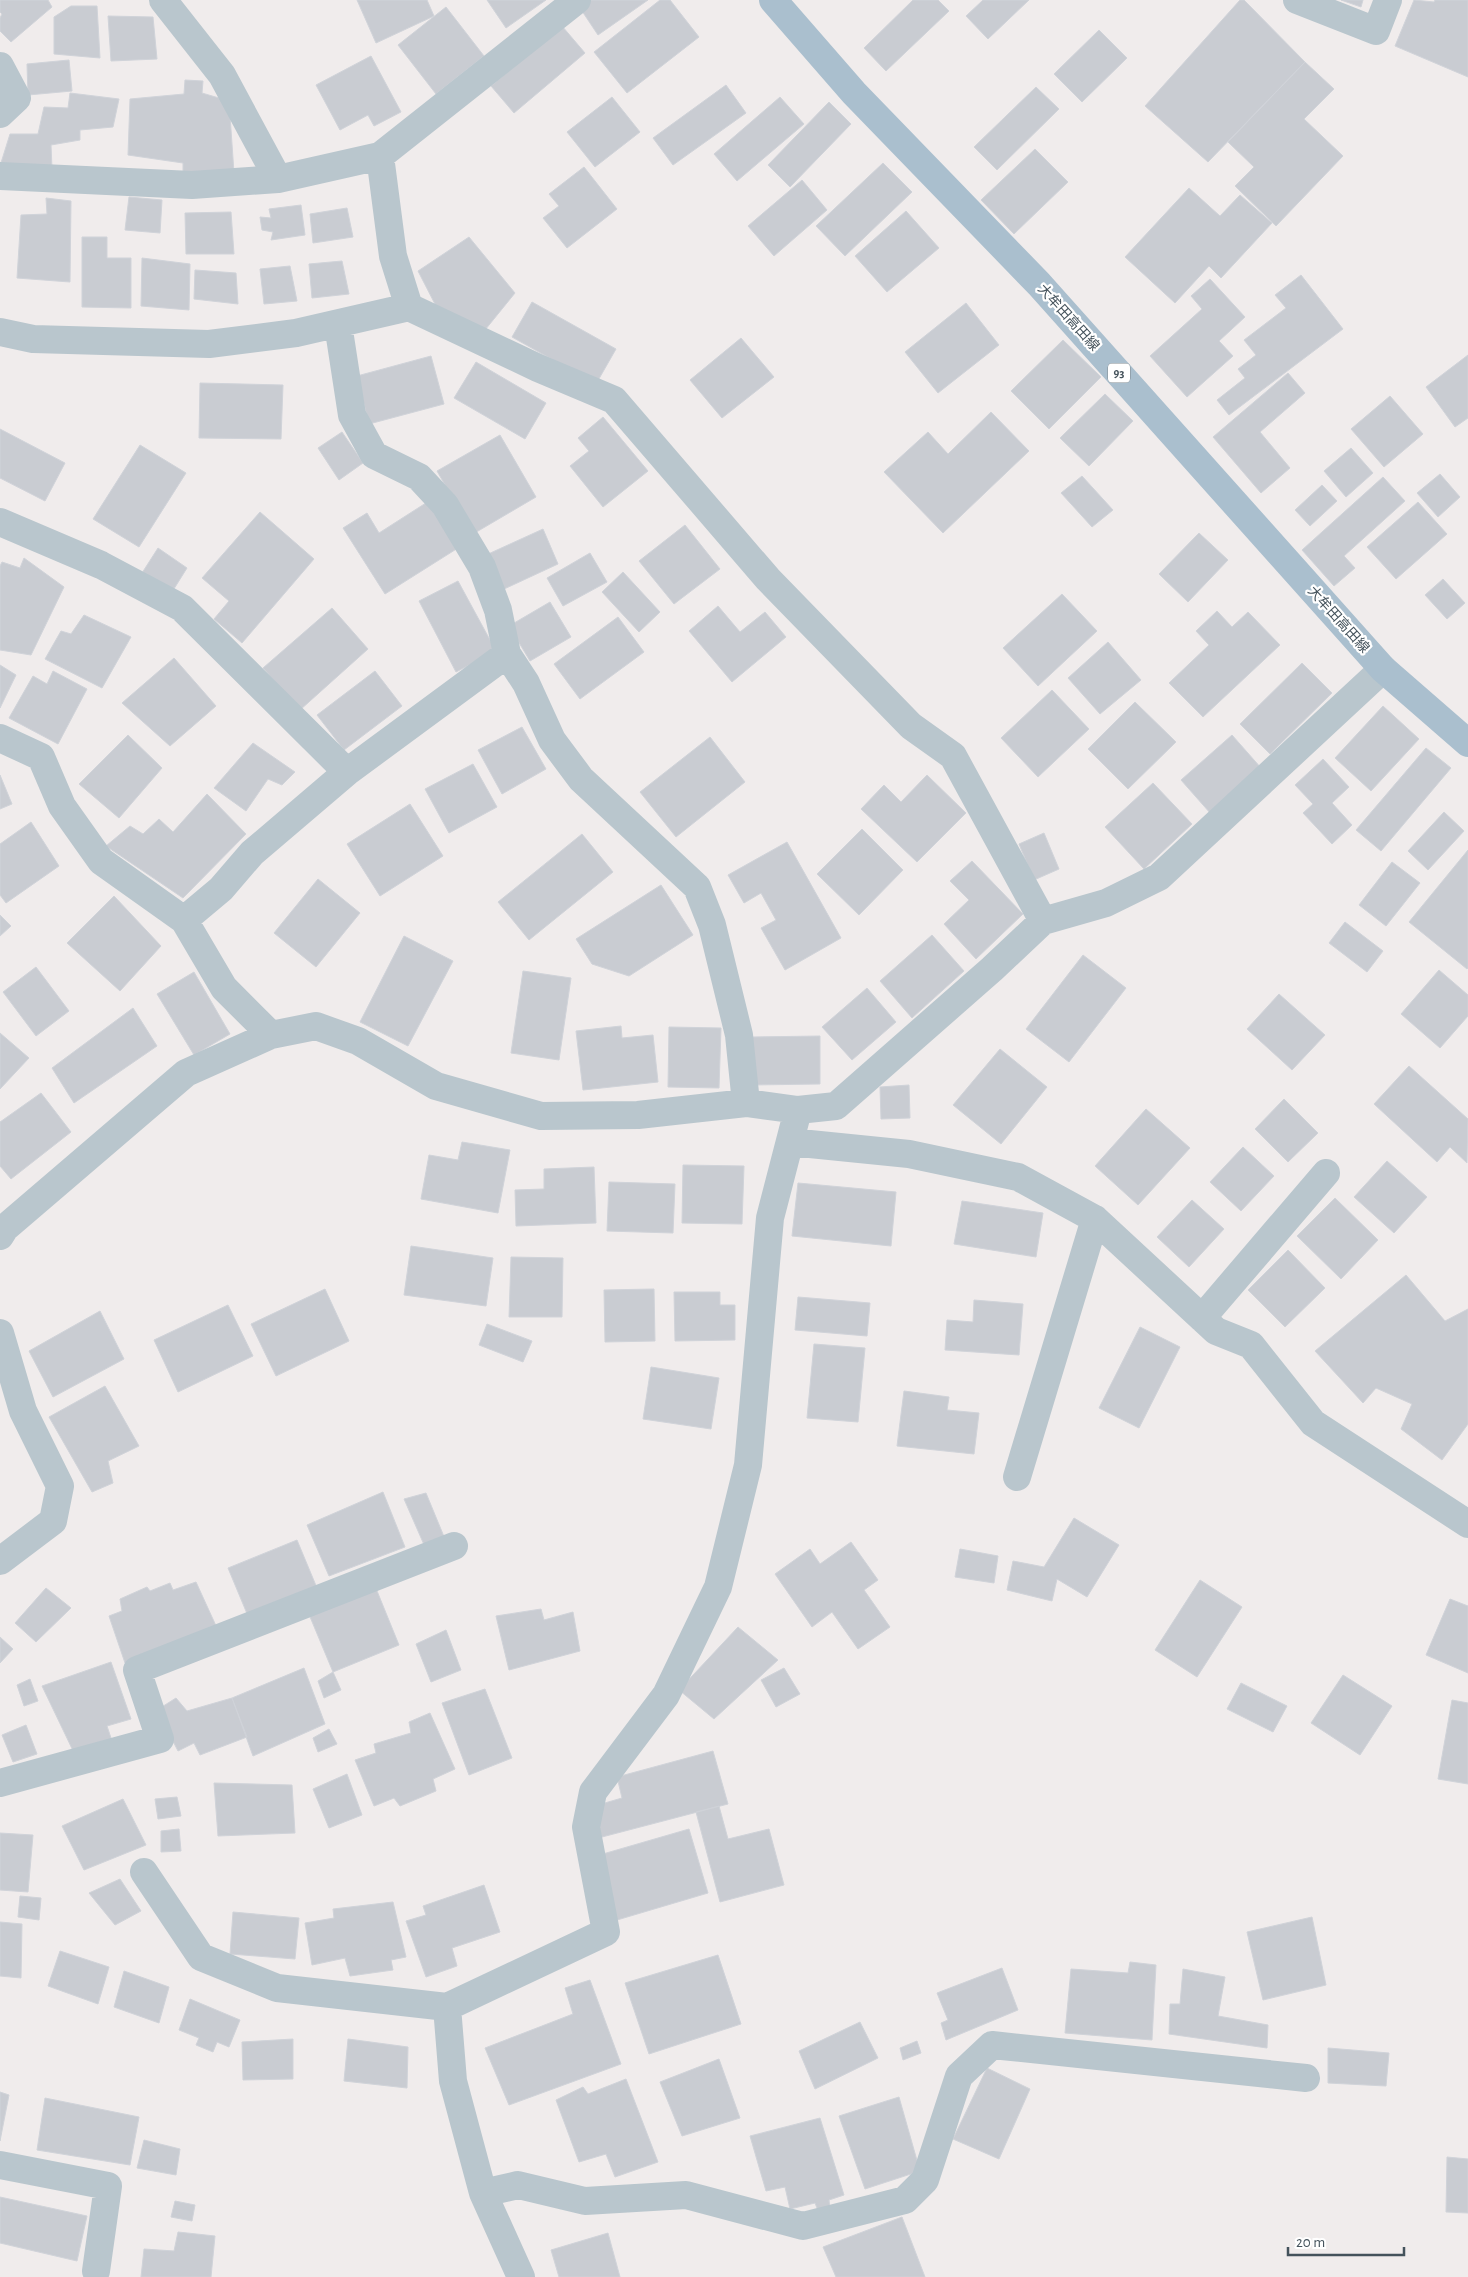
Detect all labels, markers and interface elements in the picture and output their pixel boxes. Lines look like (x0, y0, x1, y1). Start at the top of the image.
street label: 大牟田高田線 (1035, 281, 1102, 354)
road number: 93 (1108, 363, 1130, 382)
street label: 大牟田高田線 (1305, 583, 1372, 656)
scale bar (1288, 2224, 1404, 2256)
text: 20 m (1296, 2235, 1325, 2250)

